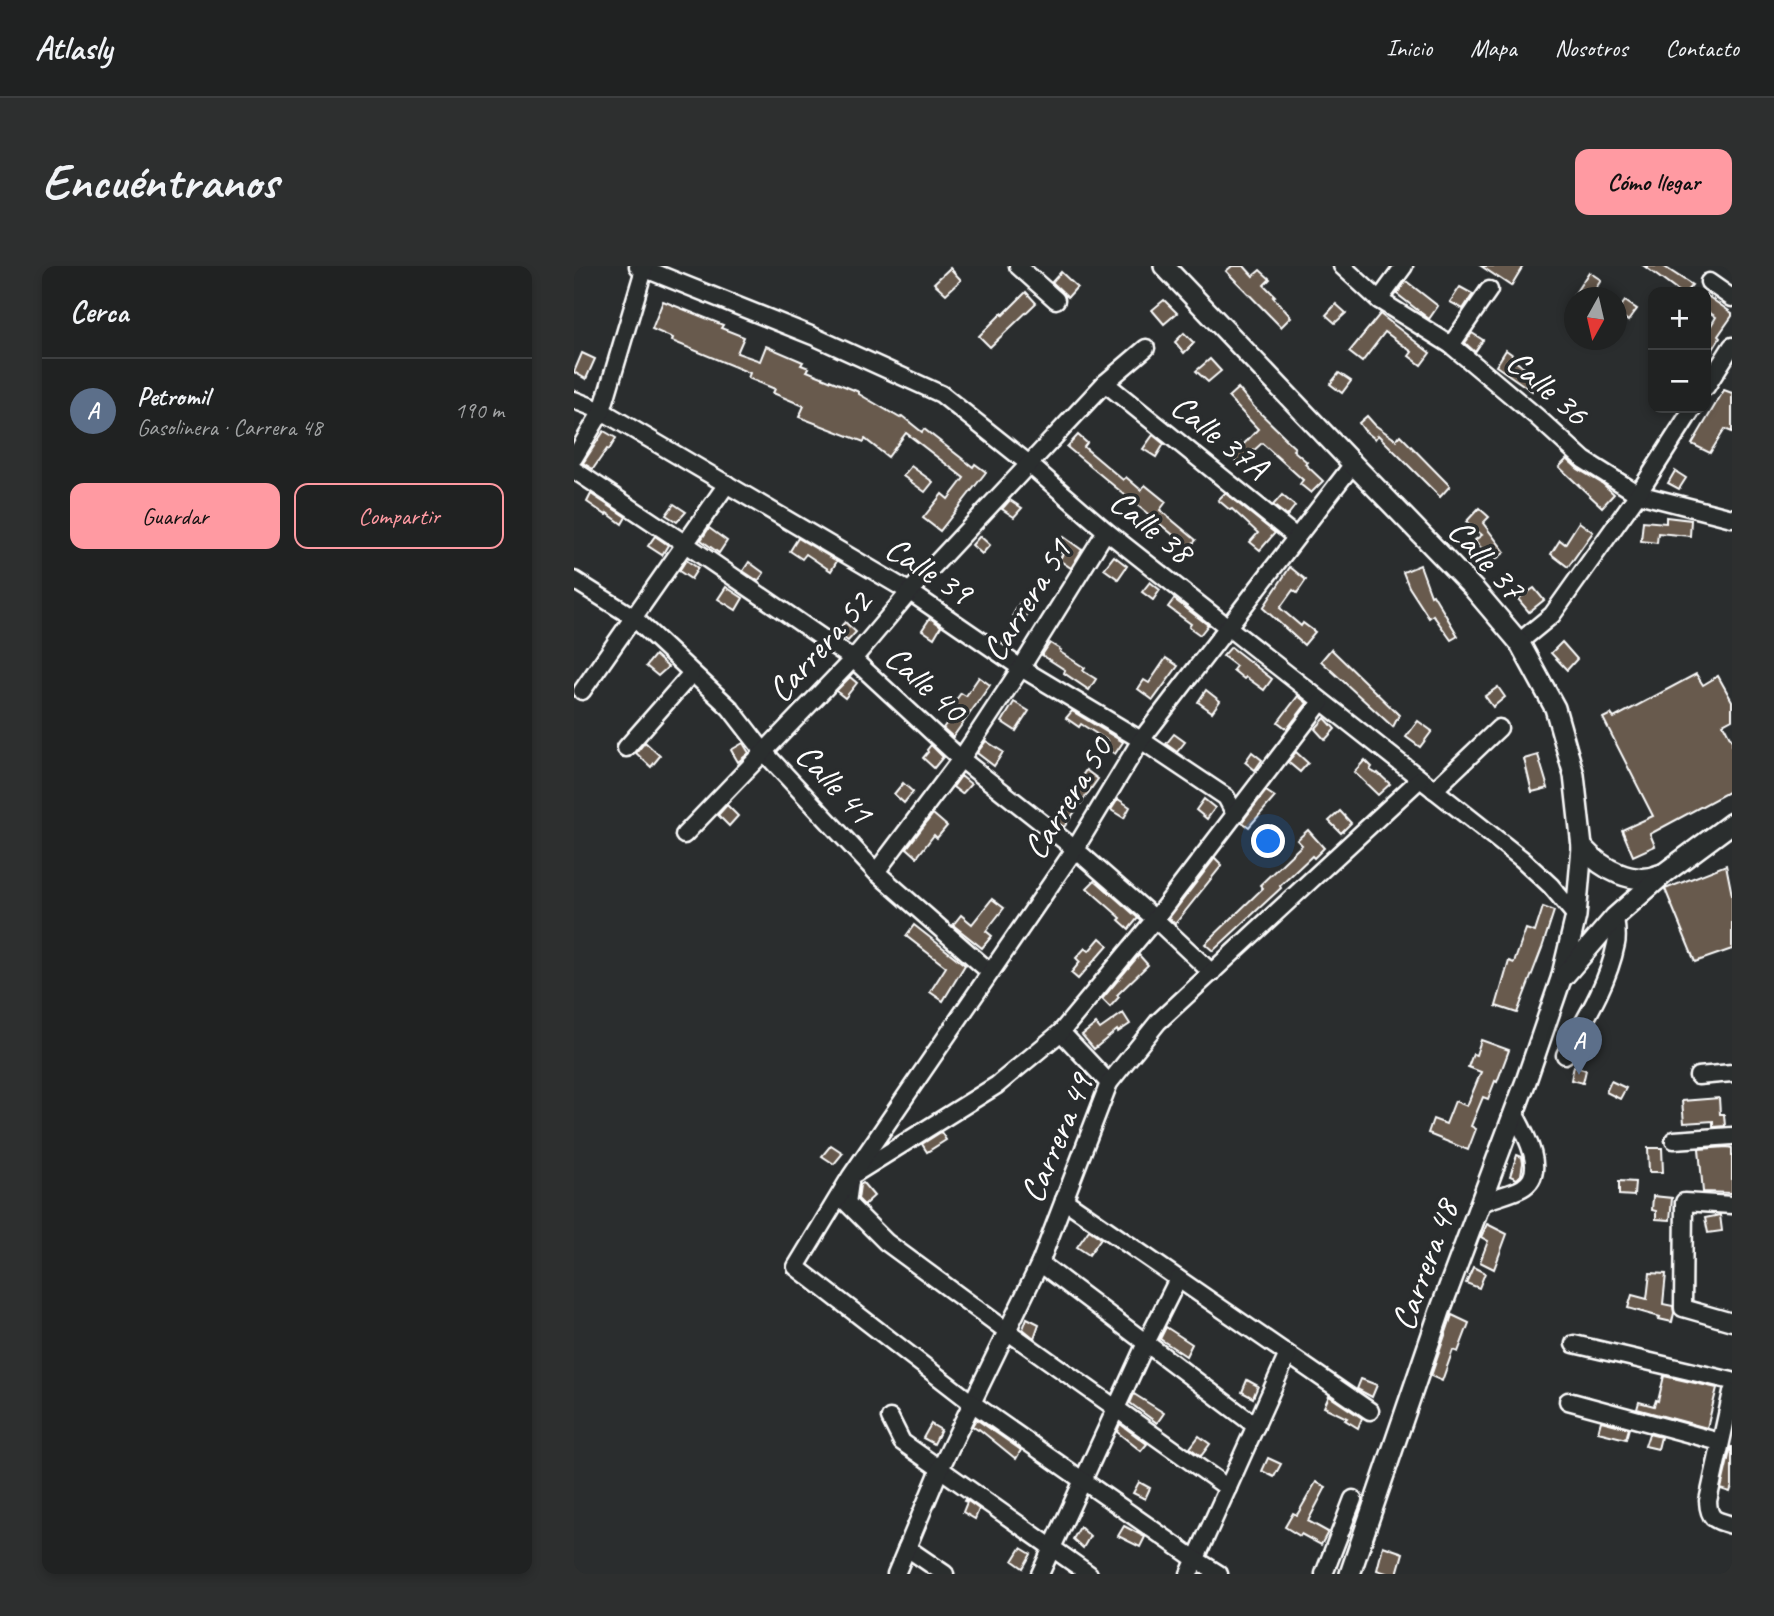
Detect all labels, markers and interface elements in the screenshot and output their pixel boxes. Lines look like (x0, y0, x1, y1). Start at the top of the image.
text: Atlasly (35, 27, 112, 69)
text: Inicio (1386, 33, 1432, 63)
text: Mapa (1470, 33, 1517, 63)
text: Nosotros (1555, 33, 1627, 63)
text: Contacto (1665, 33, 1739, 63)
button: Cómo llegar (1575, 149, 1732, 215)
text: Encuéntranos (42, 151, 278, 213)
north arrow (1564, 287, 1627, 350)
map controls (1648, 287, 1711, 413)
button: + (1648, 287, 1711, 350)
text: Cerca (70, 293, 128, 331)
street label: Calle 36 (1497, 339, 1599, 436)
button: − (1648, 350, 1711, 413)
text: Petromil (137, 380, 209, 413)
street label: Calle 37A (1162, 383, 1279, 490)
text: A (87, 396, 99, 425)
text: 190 m (455, 396, 504, 425)
text: Gasolinera · Carrera 48 (137, 413, 322, 442)
street label: Calle 38 (1101, 479, 1205, 576)
button: Guardar (70, 483, 280, 549)
button: Compartir (294, 483, 504, 549)
street label: Calle 37 (1438, 509, 1537, 611)
street label: Calle 39 (877, 526, 984, 617)
street label: Carrera 51 (971, 529, 1083, 670)
street label: Carrera 52 (757, 579, 884, 712)
street label: Calle 40 (875, 635, 978, 733)
street label: Carrera 50 (1012, 727, 1124, 868)
street label: Calle 41 (786, 733, 885, 835)
your location (1251, 824, 1285, 858)
pin: A (1556, 1017, 1602, 1075)
street label: Carrera 49 (1009, 1064, 1105, 1209)
street label: Carrera 48 (1380, 1191, 1470, 1336)

